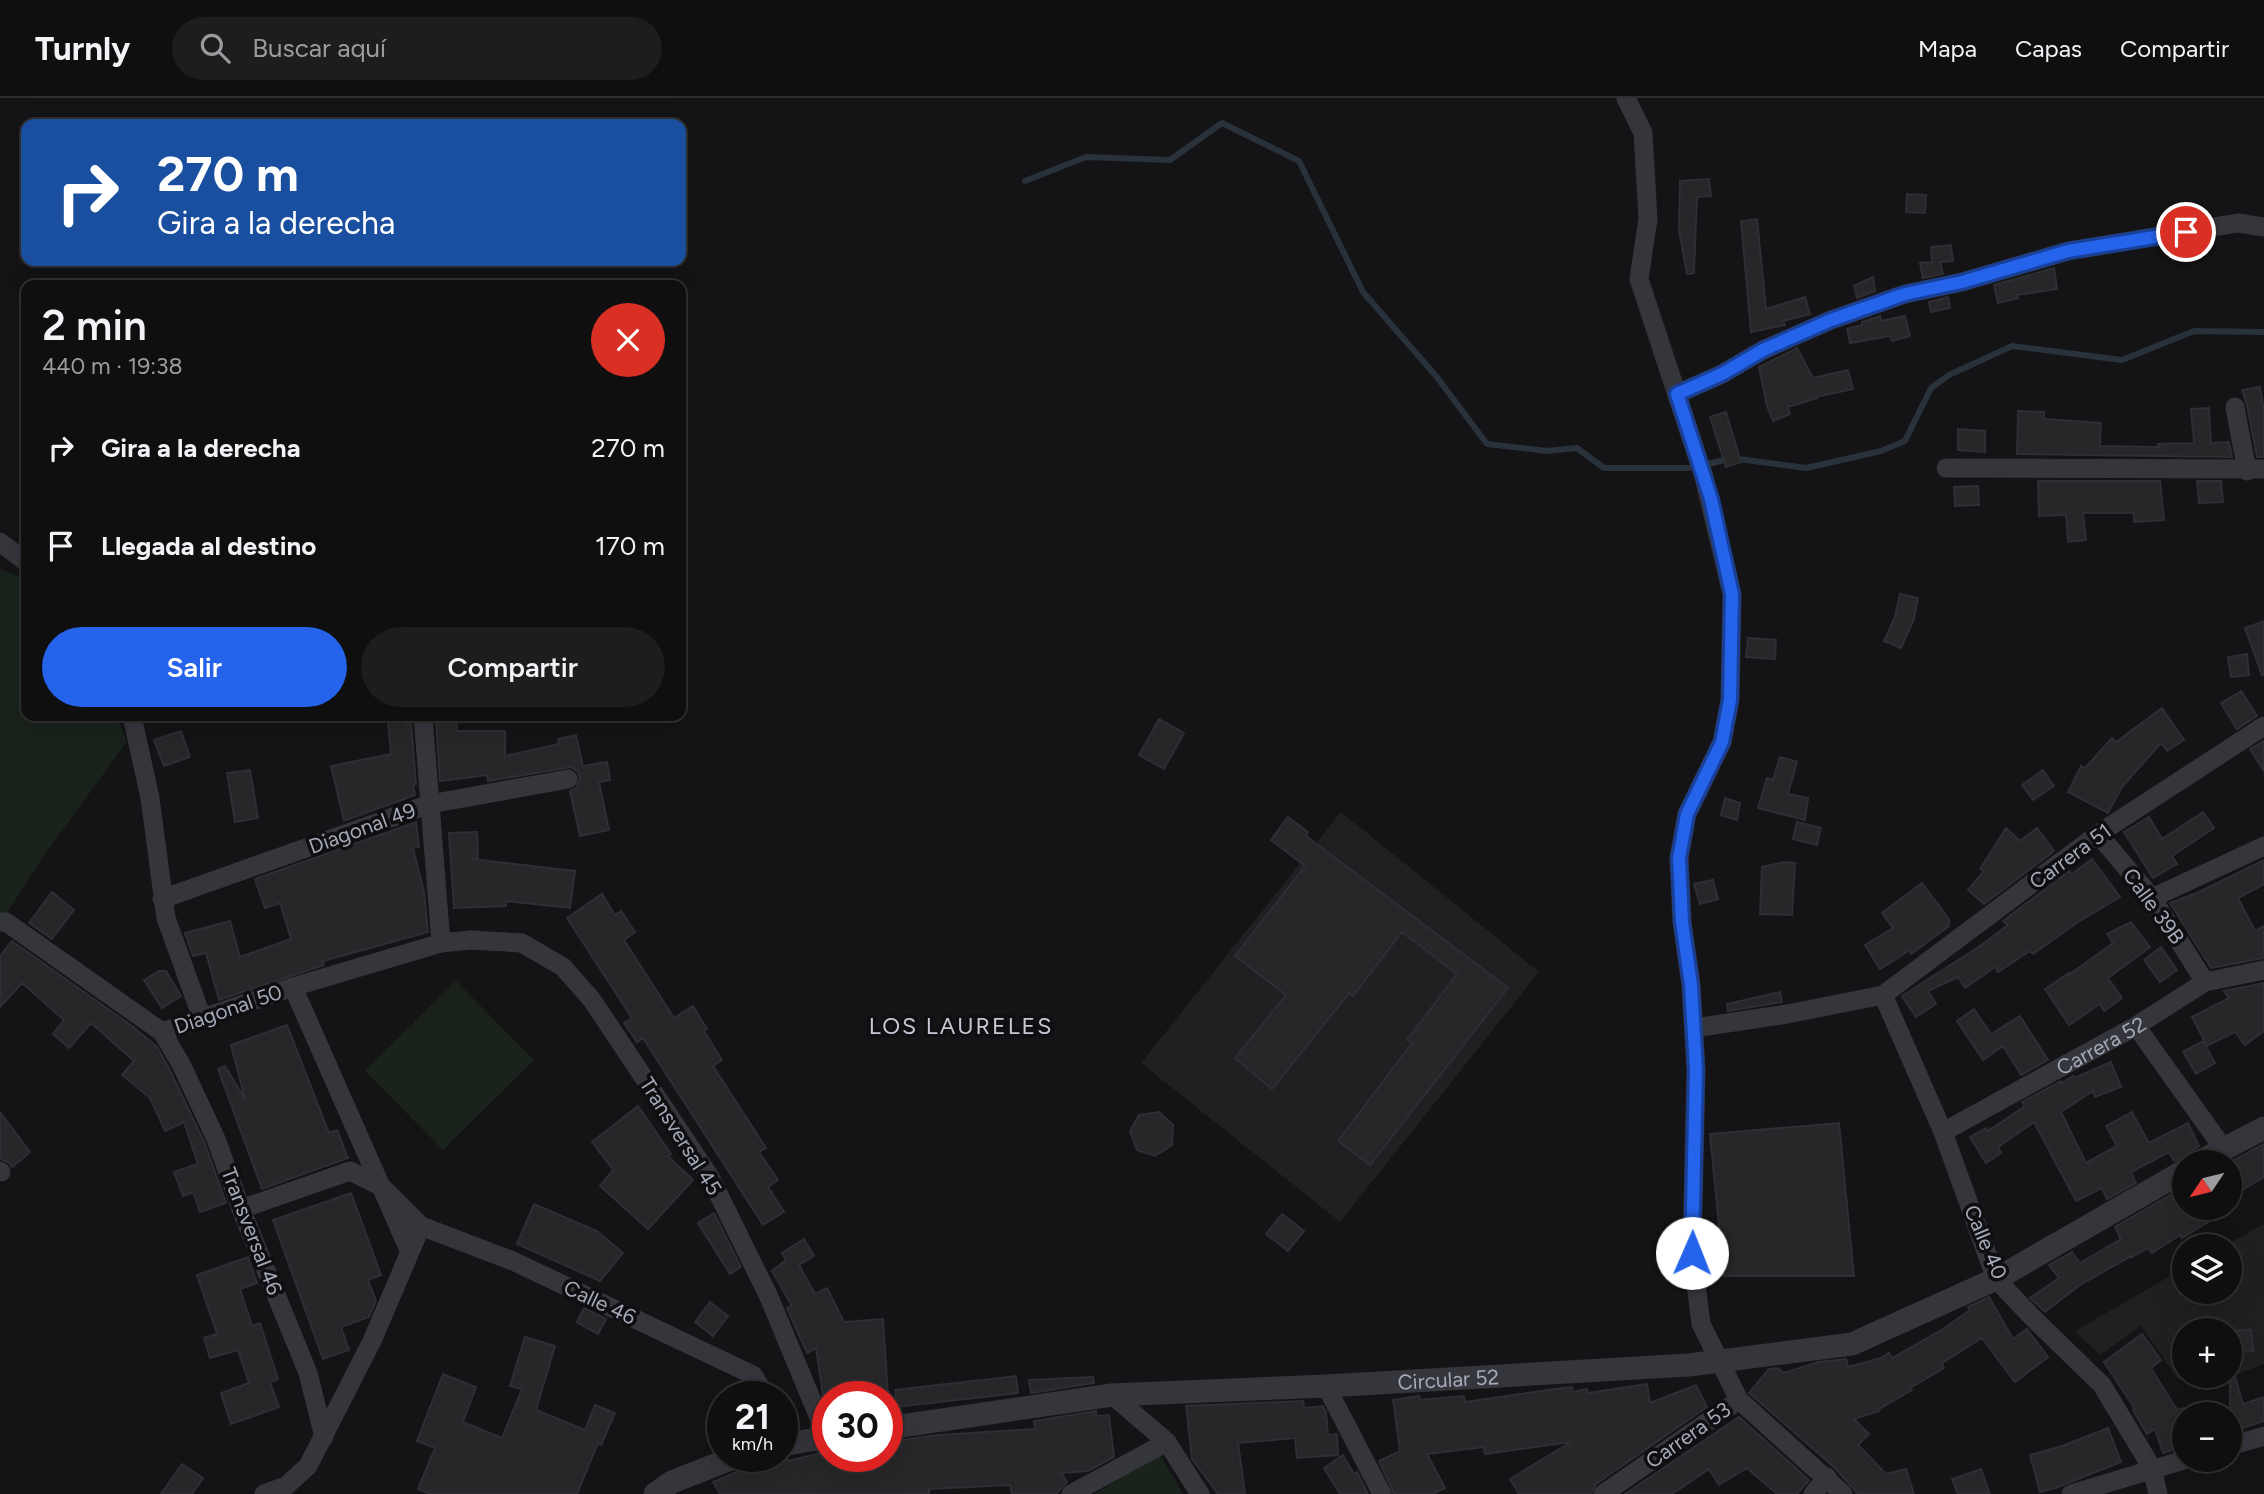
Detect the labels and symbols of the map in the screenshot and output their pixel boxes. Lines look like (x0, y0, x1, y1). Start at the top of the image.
pin (2156, 202, 2216, 262)
street label: Diagonal 49 (305, 797, 419, 859)
street label: Carrera 51 (2024, 818, 2116, 894)
street label: Calle 39B (2118, 863, 2190, 949)
street label: Diagonal 50 (171, 979, 285, 1039)
street label: Carrera 52 (2052, 1011, 2150, 1080)
district label: LOS LAURELES (869, 1012, 1053, 1040)
street label: Transversal 45 (635, 1072, 727, 1200)
north arrow (2172, 1150, 2242, 1220)
street label: Transversal 46 (216, 1164, 288, 1298)
street label: Calle 40 (1959, 1201, 2013, 1283)
position arrow (1655, 1216, 1729, 1290)
street label: Calle 46 (560, 1274, 640, 1330)
street label: Circular 52 (1397, 1364, 1500, 1394)
speed limit sign: 30 (812, 1381, 903, 1472)
street label: Carrera 53 (1641, 1397, 1735, 1473)

